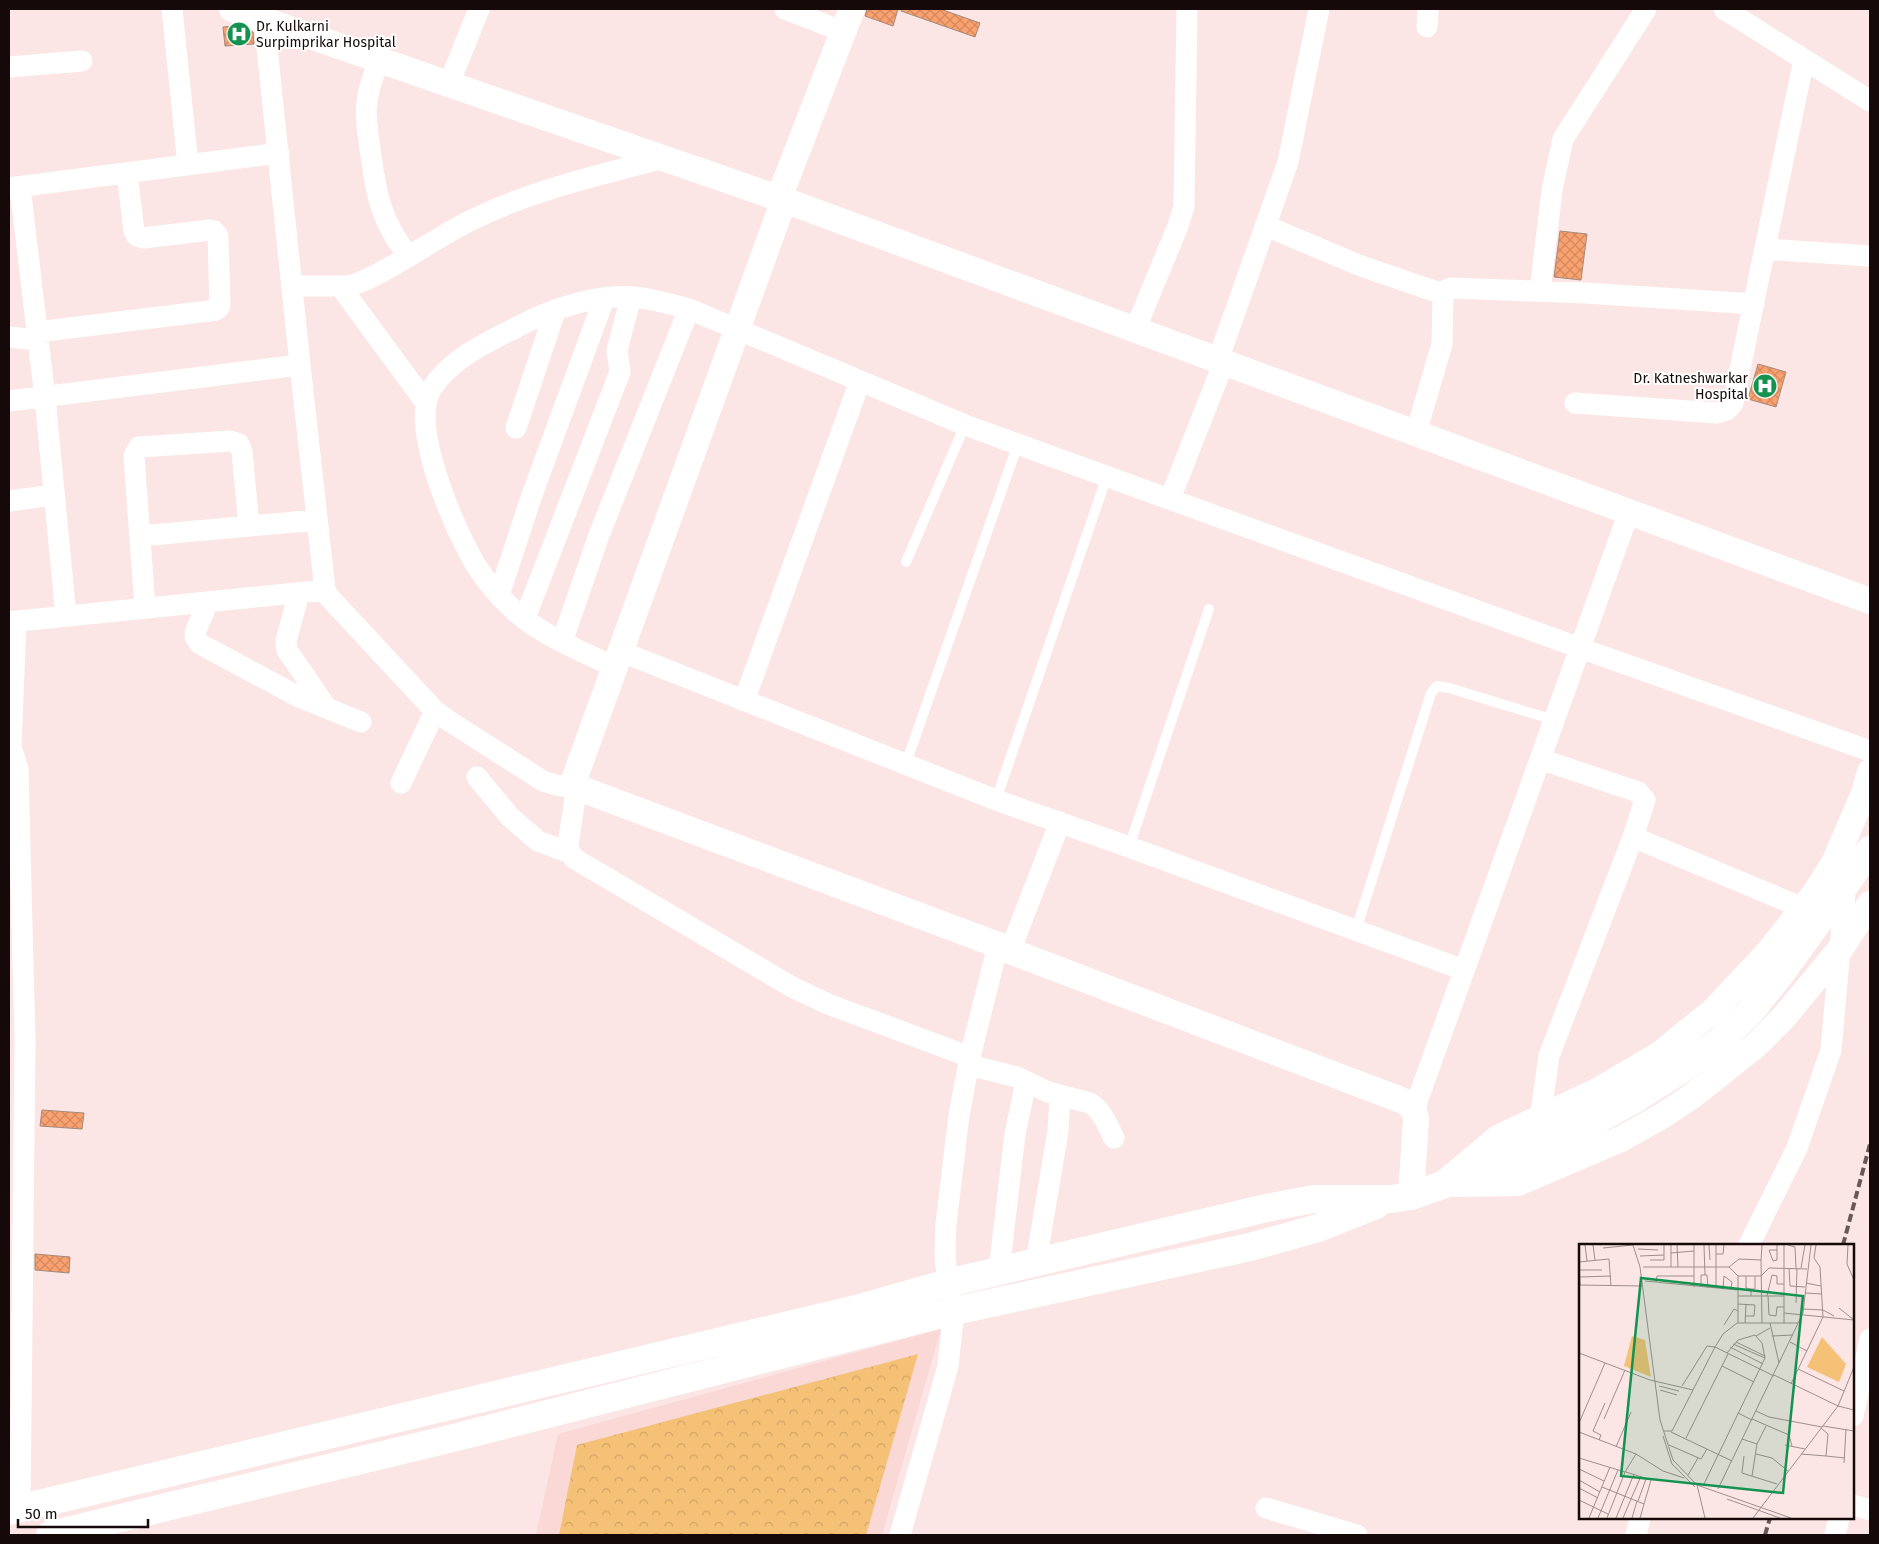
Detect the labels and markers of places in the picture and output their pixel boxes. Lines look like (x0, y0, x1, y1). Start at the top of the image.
place label: Dr. Kulkarni Surpimprikar Hospital (256, 18, 396, 51)
hospital icon: Dr. Kulkarni Surpimprikar Hospital (226, 21, 252, 47)
place label: Dr. Katneshwarkar Hospital (1633, 370, 1749, 403)
hospital icon: Dr. Katneshwarkar Hospital (1752, 373, 1778, 399)

